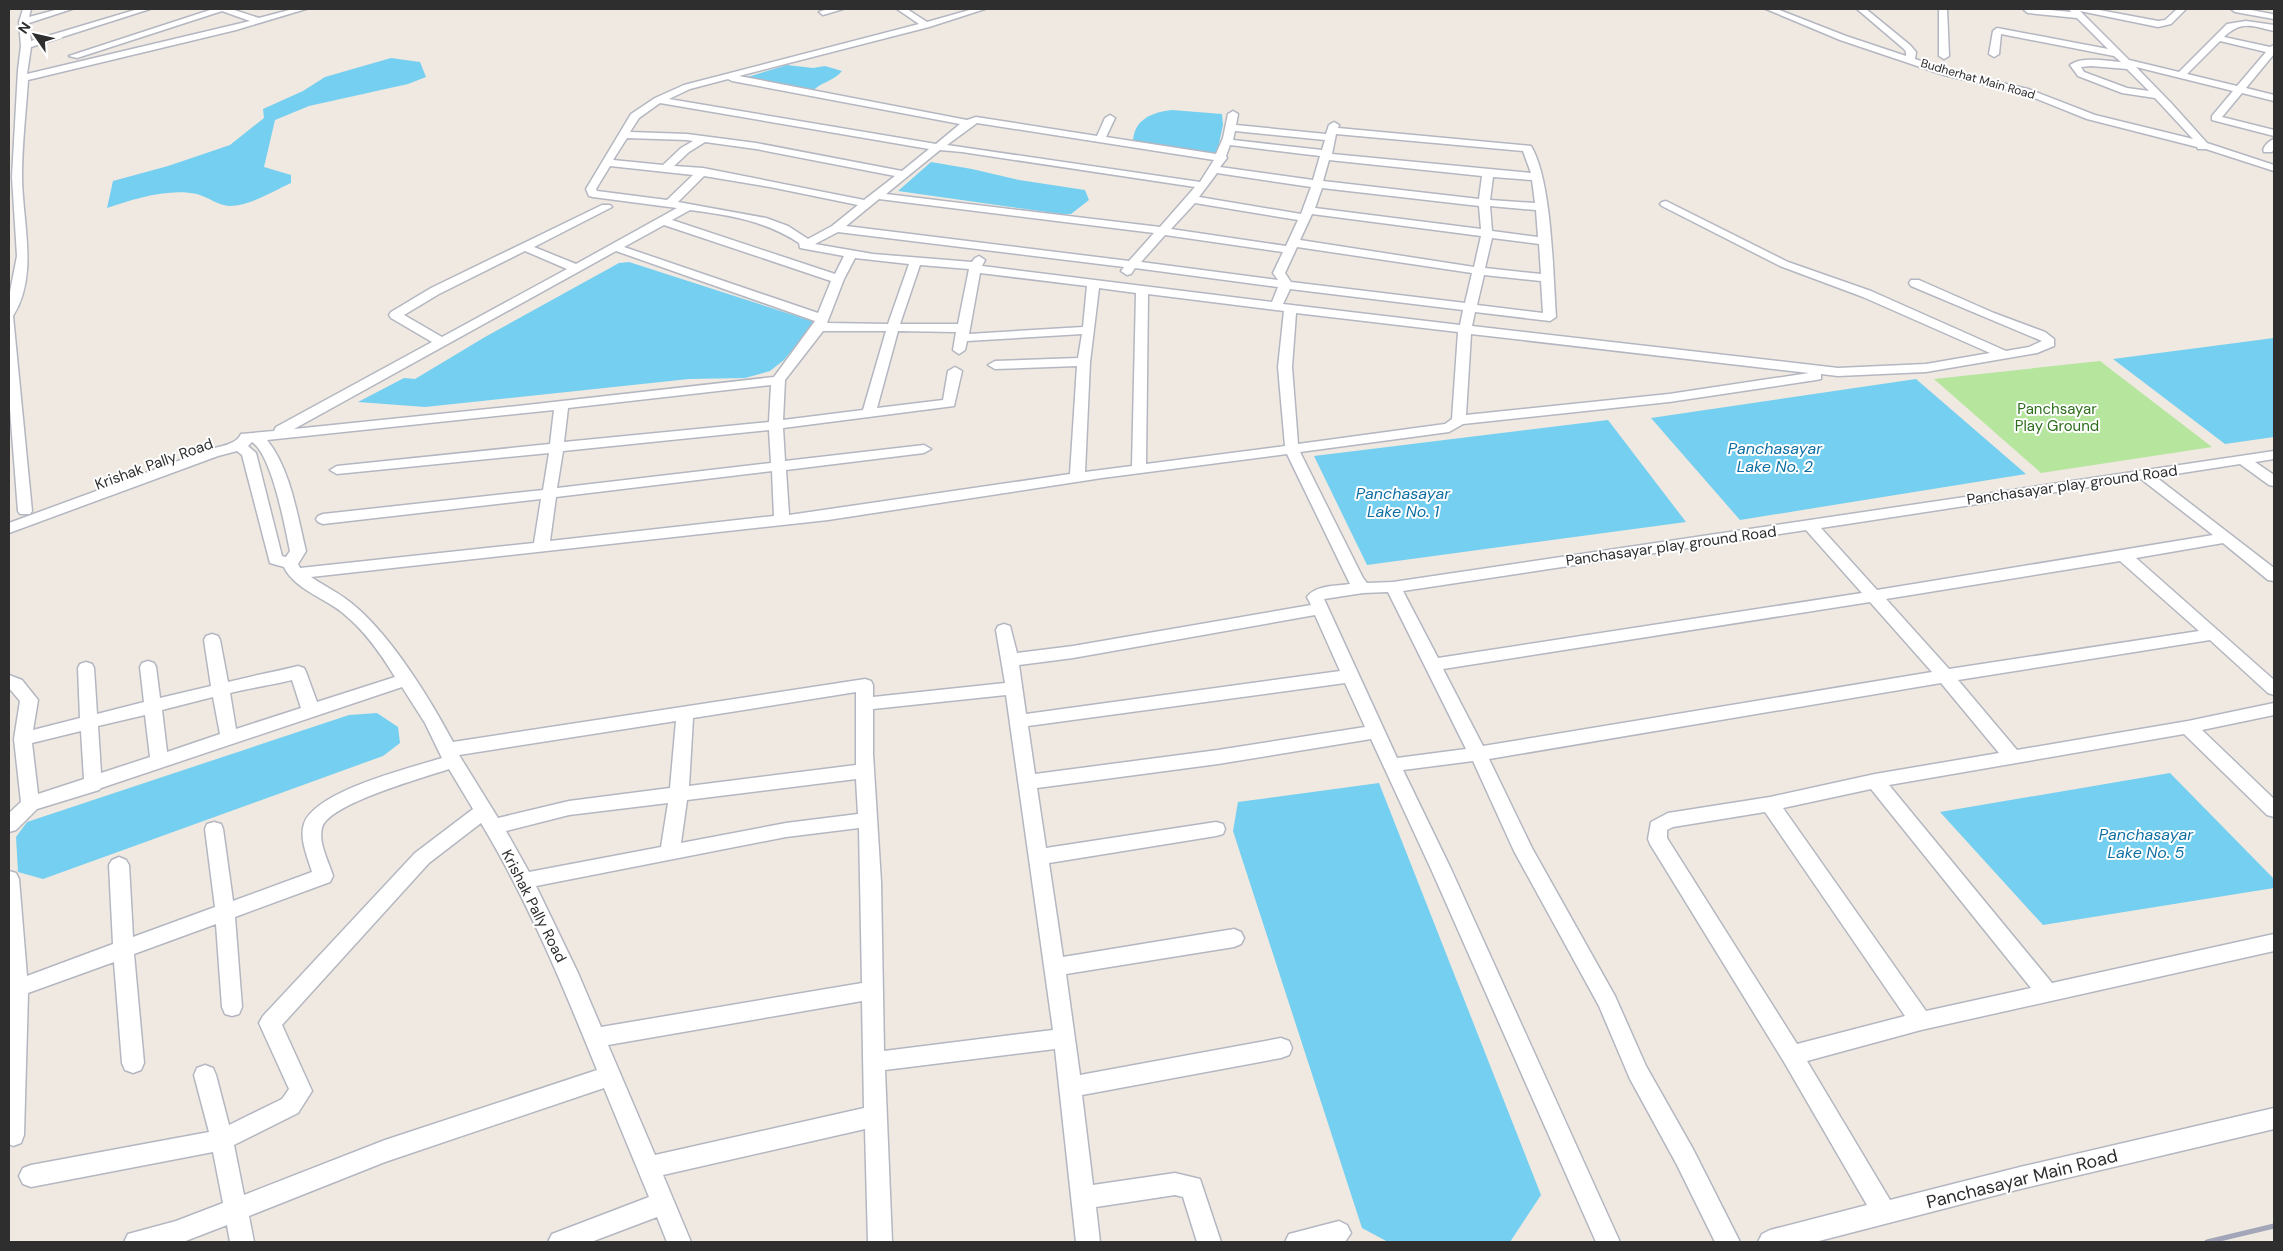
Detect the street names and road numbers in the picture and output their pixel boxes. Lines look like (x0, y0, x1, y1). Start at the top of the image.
street label: Budherhat Main Road (1919, 55, 2037, 103)
street label: Krishak Pally Road (92, 433, 216, 495)
street label: Panchasayar play ground Road (1965, 460, 2179, 510)
street label: Panchasayar play ground Road (1564, 521, 1778, 571)
street label: Krishak Pally Road (497, 846, 571, 966)
street label: Panchasayar Main Road (1924, 1144, 2120, 1214)

